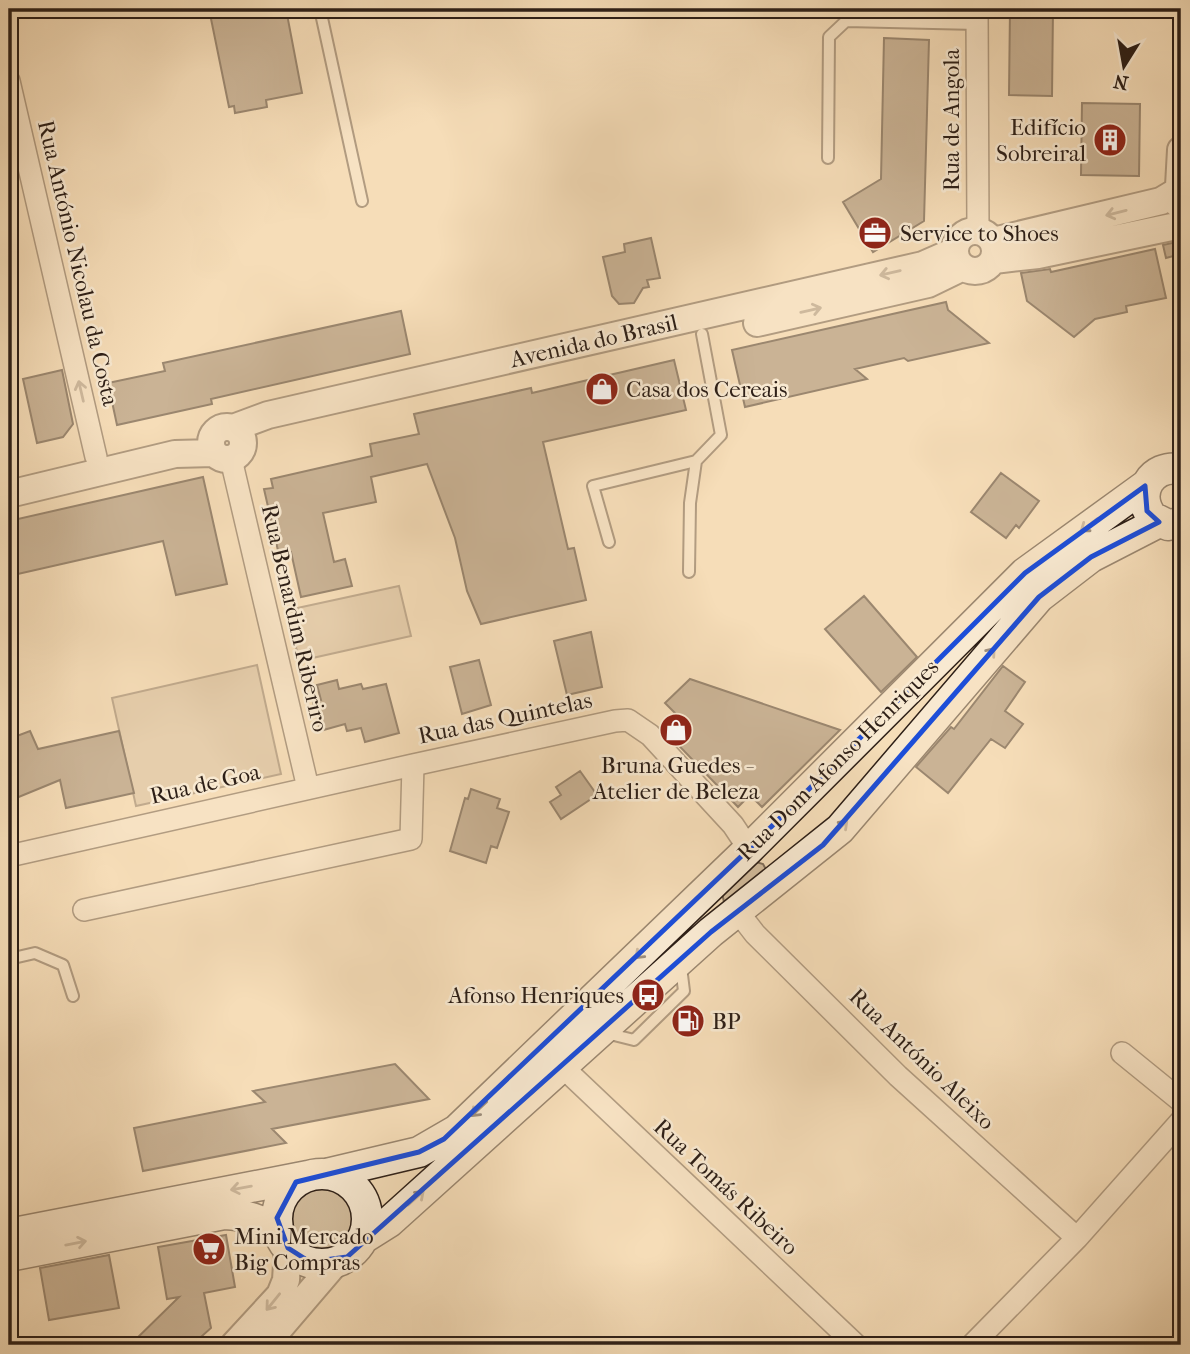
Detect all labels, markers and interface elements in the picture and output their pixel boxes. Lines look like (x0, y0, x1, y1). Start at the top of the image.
north arrow (1088, 32, 1158, 102)
street label: Rua de Angola (938, 48, 965, 191)
text: N (1111, 69, 1130, 94)
place label: Edifício Sobreiral (996, 114, 1087, 167)
street label: Rua António Nicolau da Costa (32, 118, 124, 409)
building icon: Edifício Sobreiral (1091, 121, 1129, 159)
one-way arrow (1105, 207, 1127, 220)
office icon: Service to Shoes (856, 214, 894, 252)
place label: Service to Shoes (900, 220, 1059, 247)
one-way arrow (879, 266, 902, 280)
one-way arrow (799, 303, 822, 316)
street label: Avenida do Brasil (507, 308, 681, 374)
shop icon: Casa dos Cereais (583, 370, 621, 408)
place label: Casa dos Cereais (626, 376, 788, 403)
one-way arrow (73, 380, 87, 403)
street label: Rua Benardim Riberiro (256, 502, 334, 734)
one-way arrow (1080, 518, 1099, 532)
one-way arrow (980, 647, 996, 665)
street label: Rua Dom Afonso Henriques (732, 654, 944, 866)
street label: Rua das Quintelas (416, 686, 594, 750)
shop icon: Bruna Guedes - Atelier de Beleza (657, 711, 695, 749)
place label: Bruna Guedes - Atelier de Beleza (592, 752, 760, 805)
street label: Rua de Goa (147, 758, 263, 810)
one-way arrow (831, 820, 848, 837)
one-way arrow (634, 943, 651, 960)
bus stop icon: Afonso Henriques (629, 976, 667, 1014)
place label: Afonso Henriques (447, 982, 624, 1009)
street label: Rua António Aleixo (844, 983, 1000, 1135)
fuel station icon: BP (669, 1002, 707, 1040)
place label: BP (712, 1008, 741, 1035)
one-way arrow (471, 1101, 488, 1118)
street label: Rua Tomás Ribeiro (648, 1113, 804, 1261)
one-way arrow (230, 1181, 253, 1195)
one-way arrow (407, 1190, 425, 1206)
place label: Mini Mercado Big Compras (234, 1223, 374, 1276)
supermarket icon: Mini Mercado Big Compras (190, 1230, 228, 1268)
one-way arrow (64, 1236, 87, 1250)
one-way arrow (265, 1293, 281, 1311)

